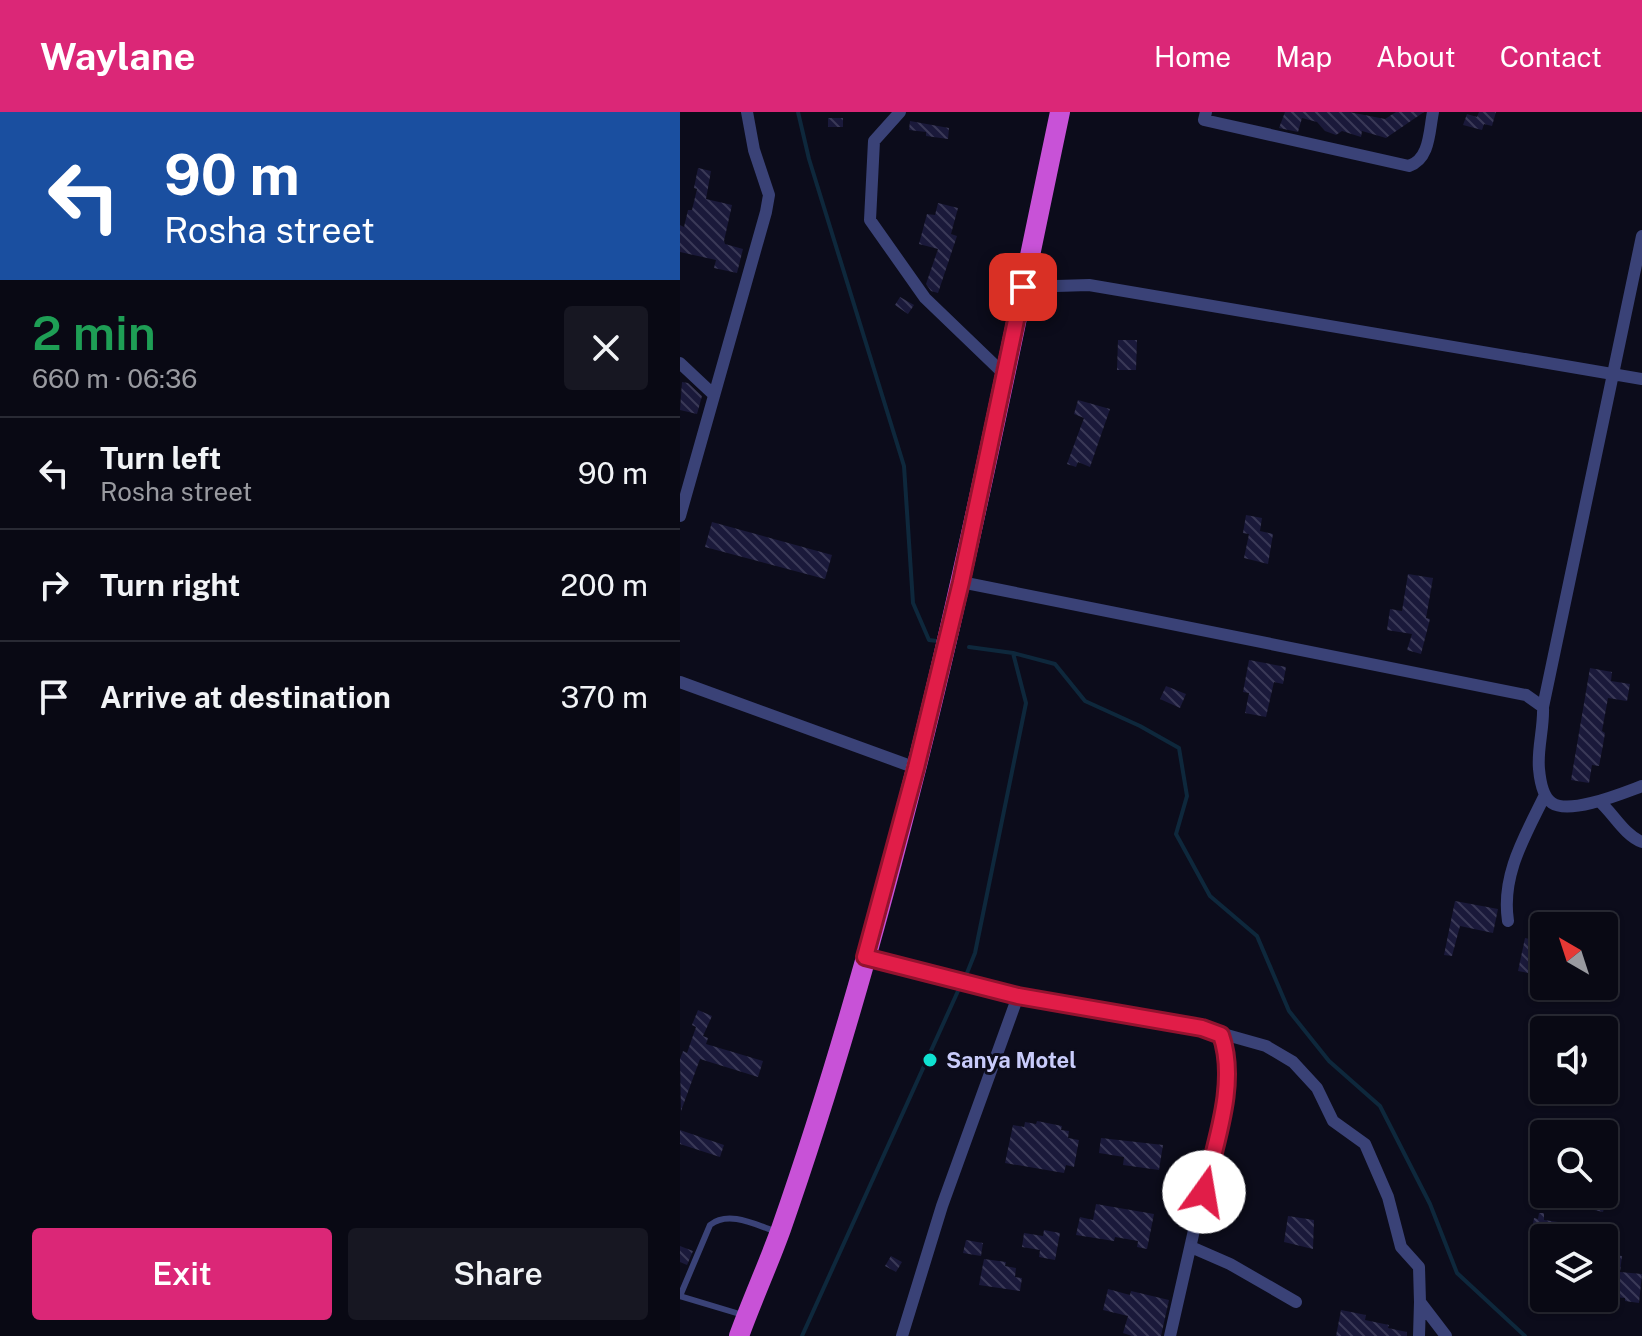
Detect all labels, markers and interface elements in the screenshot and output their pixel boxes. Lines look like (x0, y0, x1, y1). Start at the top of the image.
text: Waylane (40, 34, 195, 79)
text: Home (1154, 40, 1231, 73)
text: Map (1275, 40, 1332, 73)
text: About (1376, 40, 1456, 73)
text: Contact (1500, 40, 1602, 73)
text: 90 m (164, 142, 300, 208)
icon: left (32, 144, 136, 248)
text: Rosha street (164, 209, 375, 251)
pin (989, 253, 1057, 321)
icon: arrive (1001, 265, 1045, 309)
text: 2 min (32, 304, 156, 361)
button: close (564, 306, 648, 390)
text: 660 m · 06:36 (32, 363, 197, 394)
text: Turn left (100, 440, 221, 476)
icon: left (32, 451, 76, 495)
text: 90 m (578, 455, 648, 491)
text: Rosha street (100, 476, 252, 507)
icon: right (32, 563, 76, 607)
text: Turn right (100, 567, 240, 603)
text: 200 m (560, 567, 648, 603)
icon: arrive (32, 675, 76, 719)
text: Arrive at destination (100, 679, 391, 715)
text: 370 m (561, 679, 648, 715)
north arrow (1530, 912, 1618, 1000)
map controls (1530, 912, 1618, 1312)
button: sound (1530, 1016, 1618, 1104)
place label: Sanya Motel (946, 1047, 1076, 1073)
marker: Sanya Motel (921, 1051, 939, 1069)
button: search (1530, 1120, 1618, 1208)
position arrow (1162, 1150, 1246, 1234)
button: layers (1530, 1224, 1618, 1312)
button: Exit (32, 1228, 332, 1320)
button: Share (348, 1228, 648, 1320)

